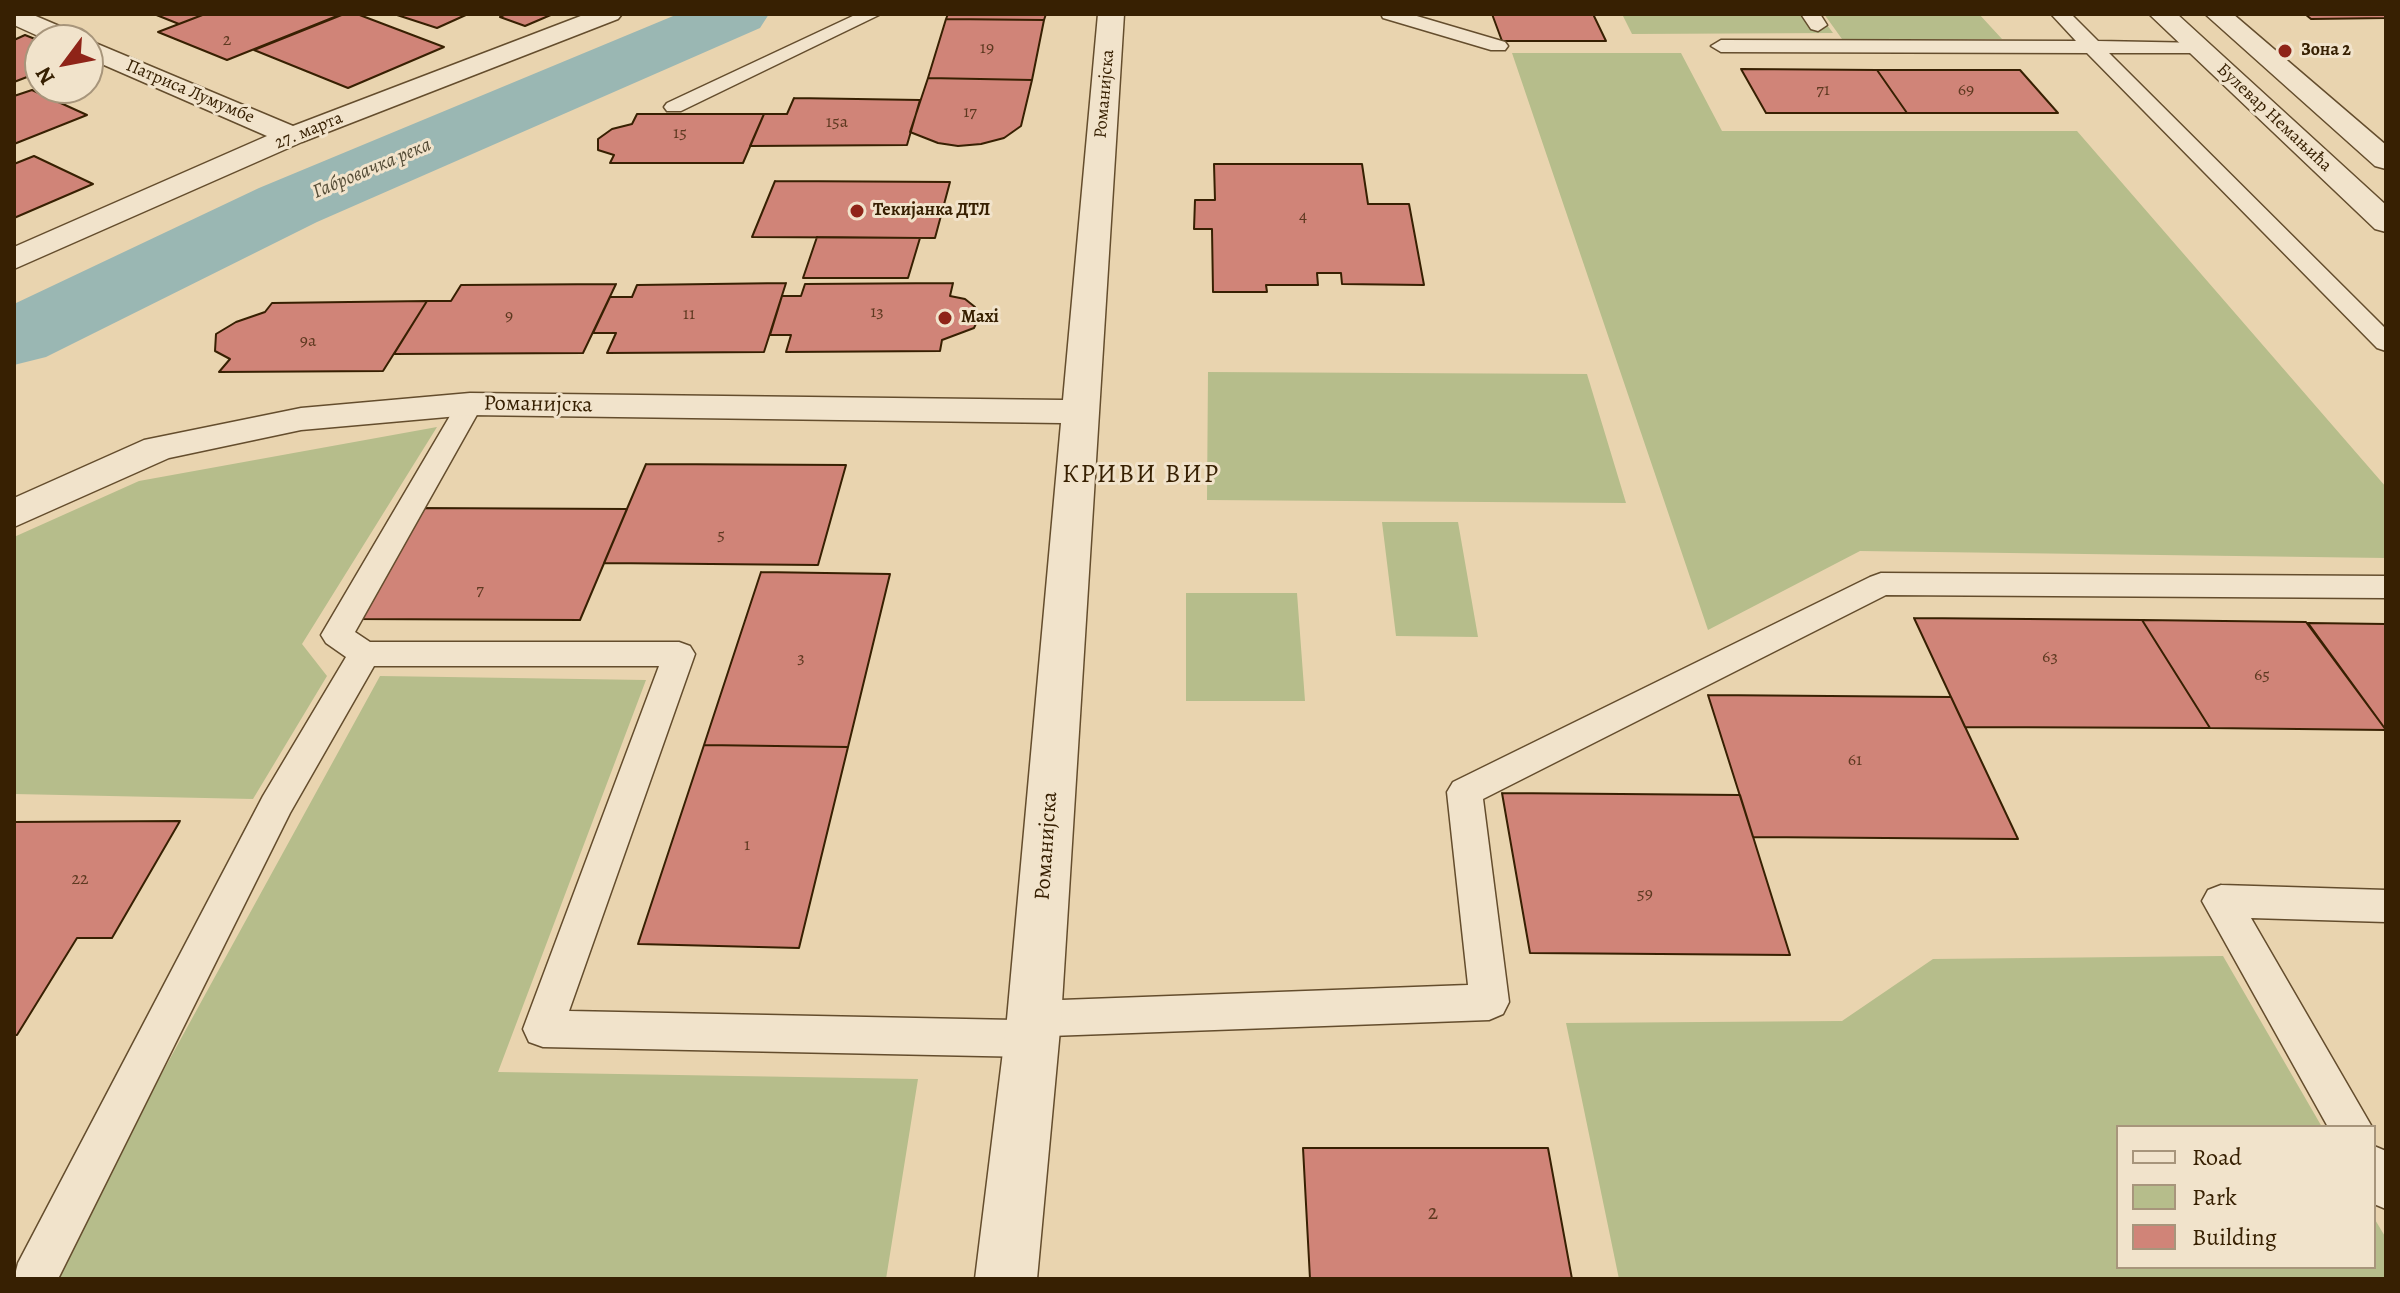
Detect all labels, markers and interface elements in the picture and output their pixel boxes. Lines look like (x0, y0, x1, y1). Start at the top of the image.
north arrow (24, 24, 104, 104)
house number: 2 (223, 30, 231, 52)
house number: 19 (980, 38, 994, 60)
place label: Зона 2 (2301, 40, 2351, 62)
marker: Зона 2 (2276, 42, 2294, 60)
street label: Романијска (1090, 49, 1120, 139)
street label: Патриса Лумумбе (123, 55, 257, 129)
street label: Булевар Немањића (2212, 59, 2336, 177)
text: N (28, 61, 62, 90)
house number: 71 (1816, 80, 1830, 102)
house number: 69 (1958, 80, 1974, 102)
house number: 17 (963, 102, 977, 124)
street label: 27. марта (272, 108, 346, 154)
house number: 15a (826, 112, 848, 134)
house number: 15 (673, 123, 687, 145)
water label: Габровачка река (309, 133, 435, 205)
place label: Текијанка ДТЛ (873, 200, 990, 222)
marker: Текијанка ДТЛ (848, 202, 866, 220)
house number: 4 (1299, 206, 1307, 228)
house number: 13 (870, 302, 884, 324)
house number: 11 (683, 304, 695, 326)
house number: 9 (505, 306, 513, 328)
place label: Maxi (961, 307, 999, 329)
marker: Maxi (936, 309, 954, 327)
house number: 9a (300, 331, 316, 353)
street label: Романијска (483, 391, 593, 419)
district label: КРИВИ ВИР (1062, 460, 1220, 492)
house number: 5 (717, 525, 725, 547)
house number: 7 (476, 580, 484, 602)
house number: 63 (2042, 647, 2058, 669)
house number: 3 (797, 648, 805, 670)
house number: 65 (2254, 665, 2270, 687)
house number: 61 (1848, 750, 1862, 772)
street label: Романијска (1030, 791, 1064, 901)
house number: 1 (744, 835, 750, 857)
house number: 22 (71, 869, 89, 891)
house number: 59 (1637, 884, 1653, 906)
legend (2116, 1125, 2376, 1269)
text: Road (2192, 1141, 2242, 1173)
text: Park (2192, 1181, 2237, 1213)
house number: 2 (1428, 1201, 1438, 1227)
text: Building (2192, 1221, 2277, 1253)

